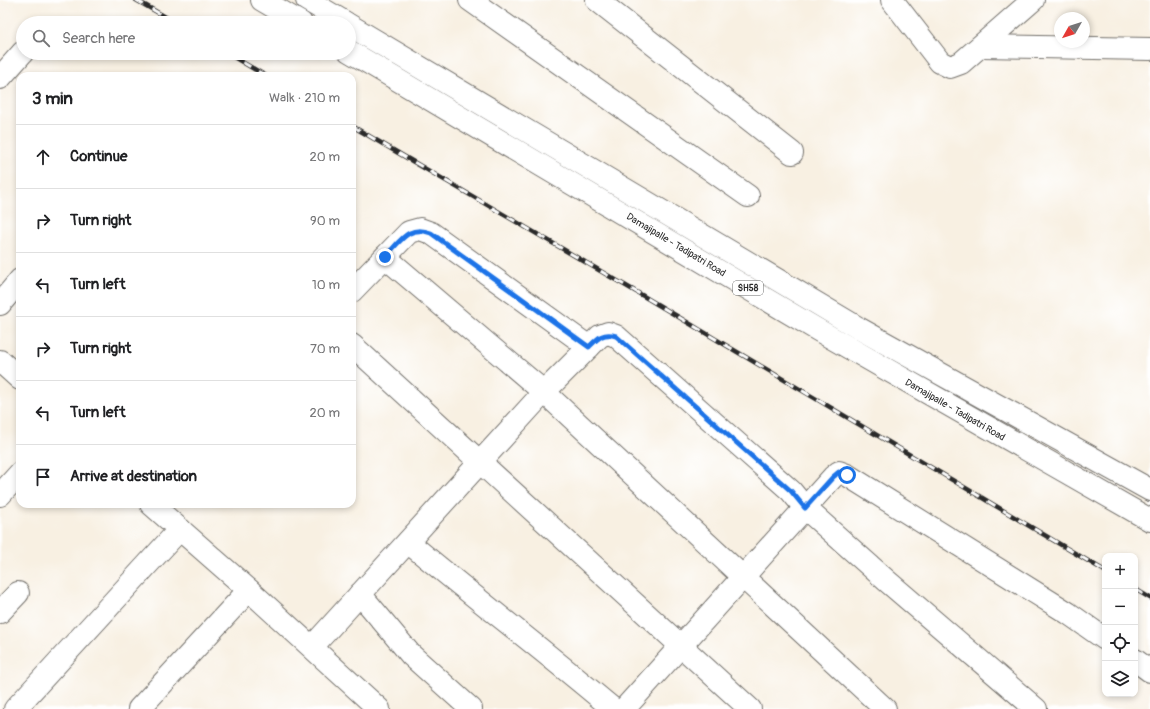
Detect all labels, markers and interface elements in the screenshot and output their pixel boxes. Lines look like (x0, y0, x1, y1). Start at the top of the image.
north arrow (1054, 12, 1090, 48)
search box (16, 16, 356, 60)
icon: search (30, 27, 52, 49)
text: Search here (62, 29, 135, 48)
text: 3 min (32, 88, 73, 109)
text: Walk · 210 m (269, 90, 340, 106)
icon: ahead (32, 146, 54, 168)
text: Continue (70, 147, 128, 166)
text: 20 m (309, 149, 340, 165)
icon: right (32, 210, 54, 232)
text: Turn right (70, 211, 131, 230)
street label: Damajipalle - Tadipatri Road (624, 211, 728, 279)
text: 90 m (310, 213, 340, 229)
route end (376, 248, 394, 266)
icon: left (32, 274, 54, 296)
text: Turn left (70, 275, 126, 294)
text: 10 m (312, 277, 340, 293)
road number: SH58 (733, 281, 763, 295)
icon: right (32, 338, 54, 360)
text: Turn right (70, 339, 131, 358)
text: 70 m (310, 341, 340, 357)
street label: Damajipalle - Tadipatri Road (903, 376, 1007, 444)
icon: left (32, 402, 54, 424)
text: Turn left (70, 403, 126, 422)
text: 20 m (309, 405, 340, 421)
icon: arrive (32, 466, 54, 488)
route start (838, 466, 856, 484)
text: Arrive at destination (70, 467, 197, 486)
map controls (1102, 553, 1138, 697)
button: + (1102, 553, 1138, 589)
button: − (1102, 589, 1138, 625)
button: locate (1102, 625, 1138, 661)
button: layers (1102, 661, 1138, 697)

